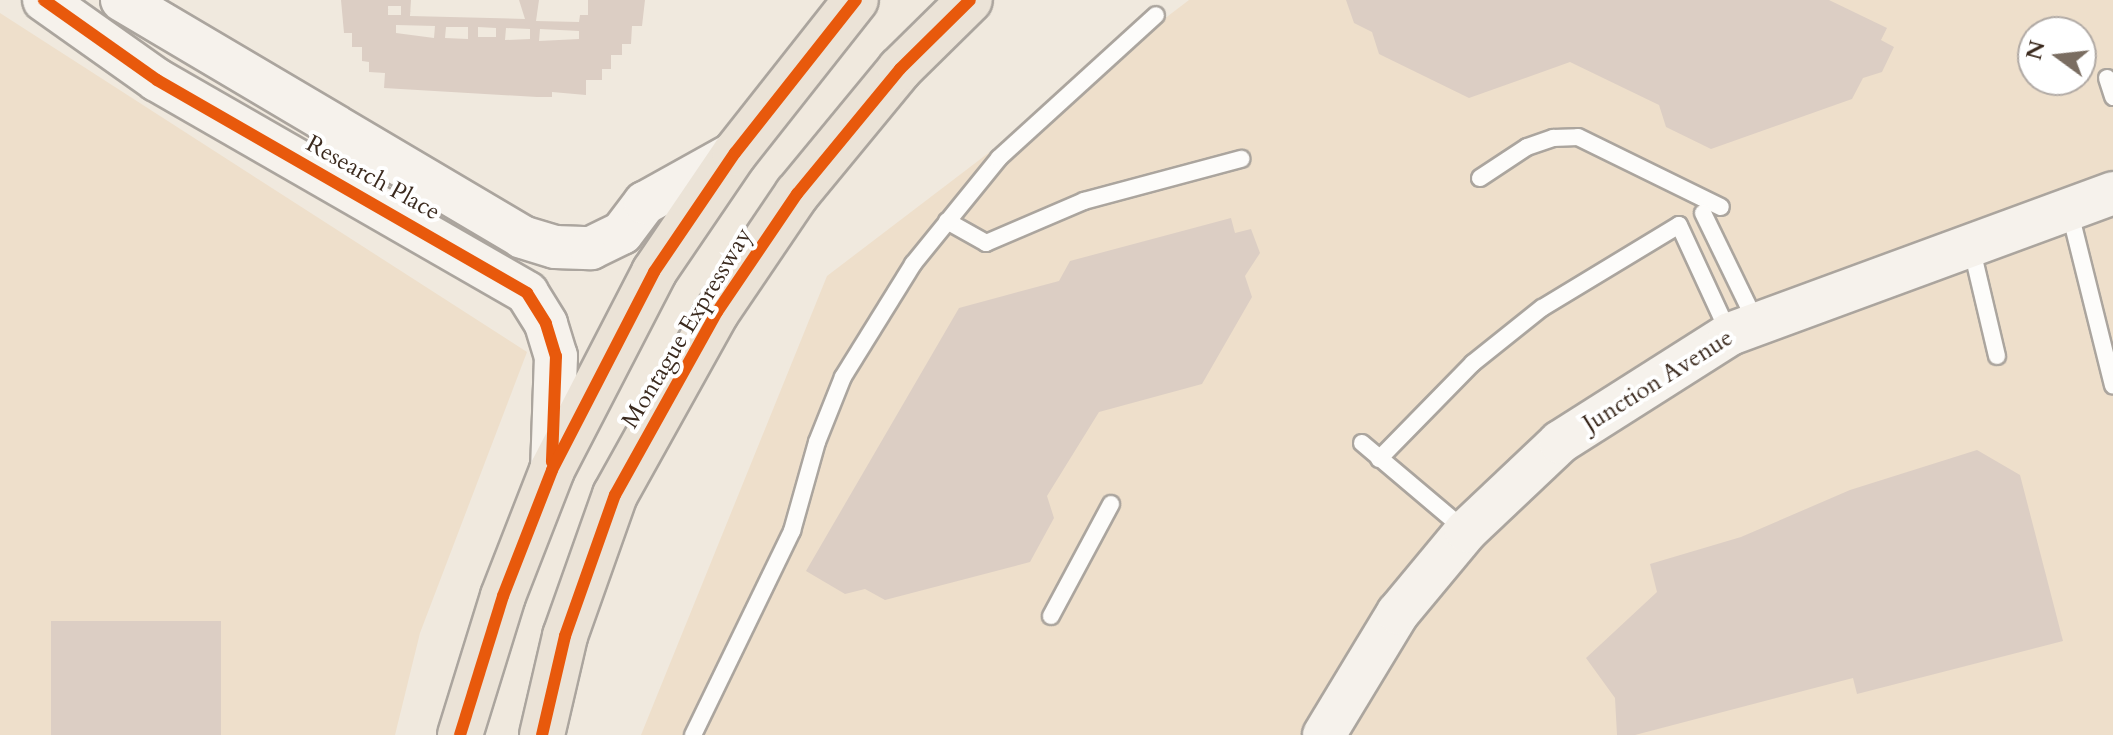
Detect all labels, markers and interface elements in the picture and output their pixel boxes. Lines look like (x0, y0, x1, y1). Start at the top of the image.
north arrow (2017, 16, 2097, 96)
text: N (2019, 37, 2053, 63)
street label: Research Place (301, 129, 445, 227)
street label: Montague Expressway (616, 223, 758, 433)
street label: Junction Avenue (1578, 323, 1738, 439)

